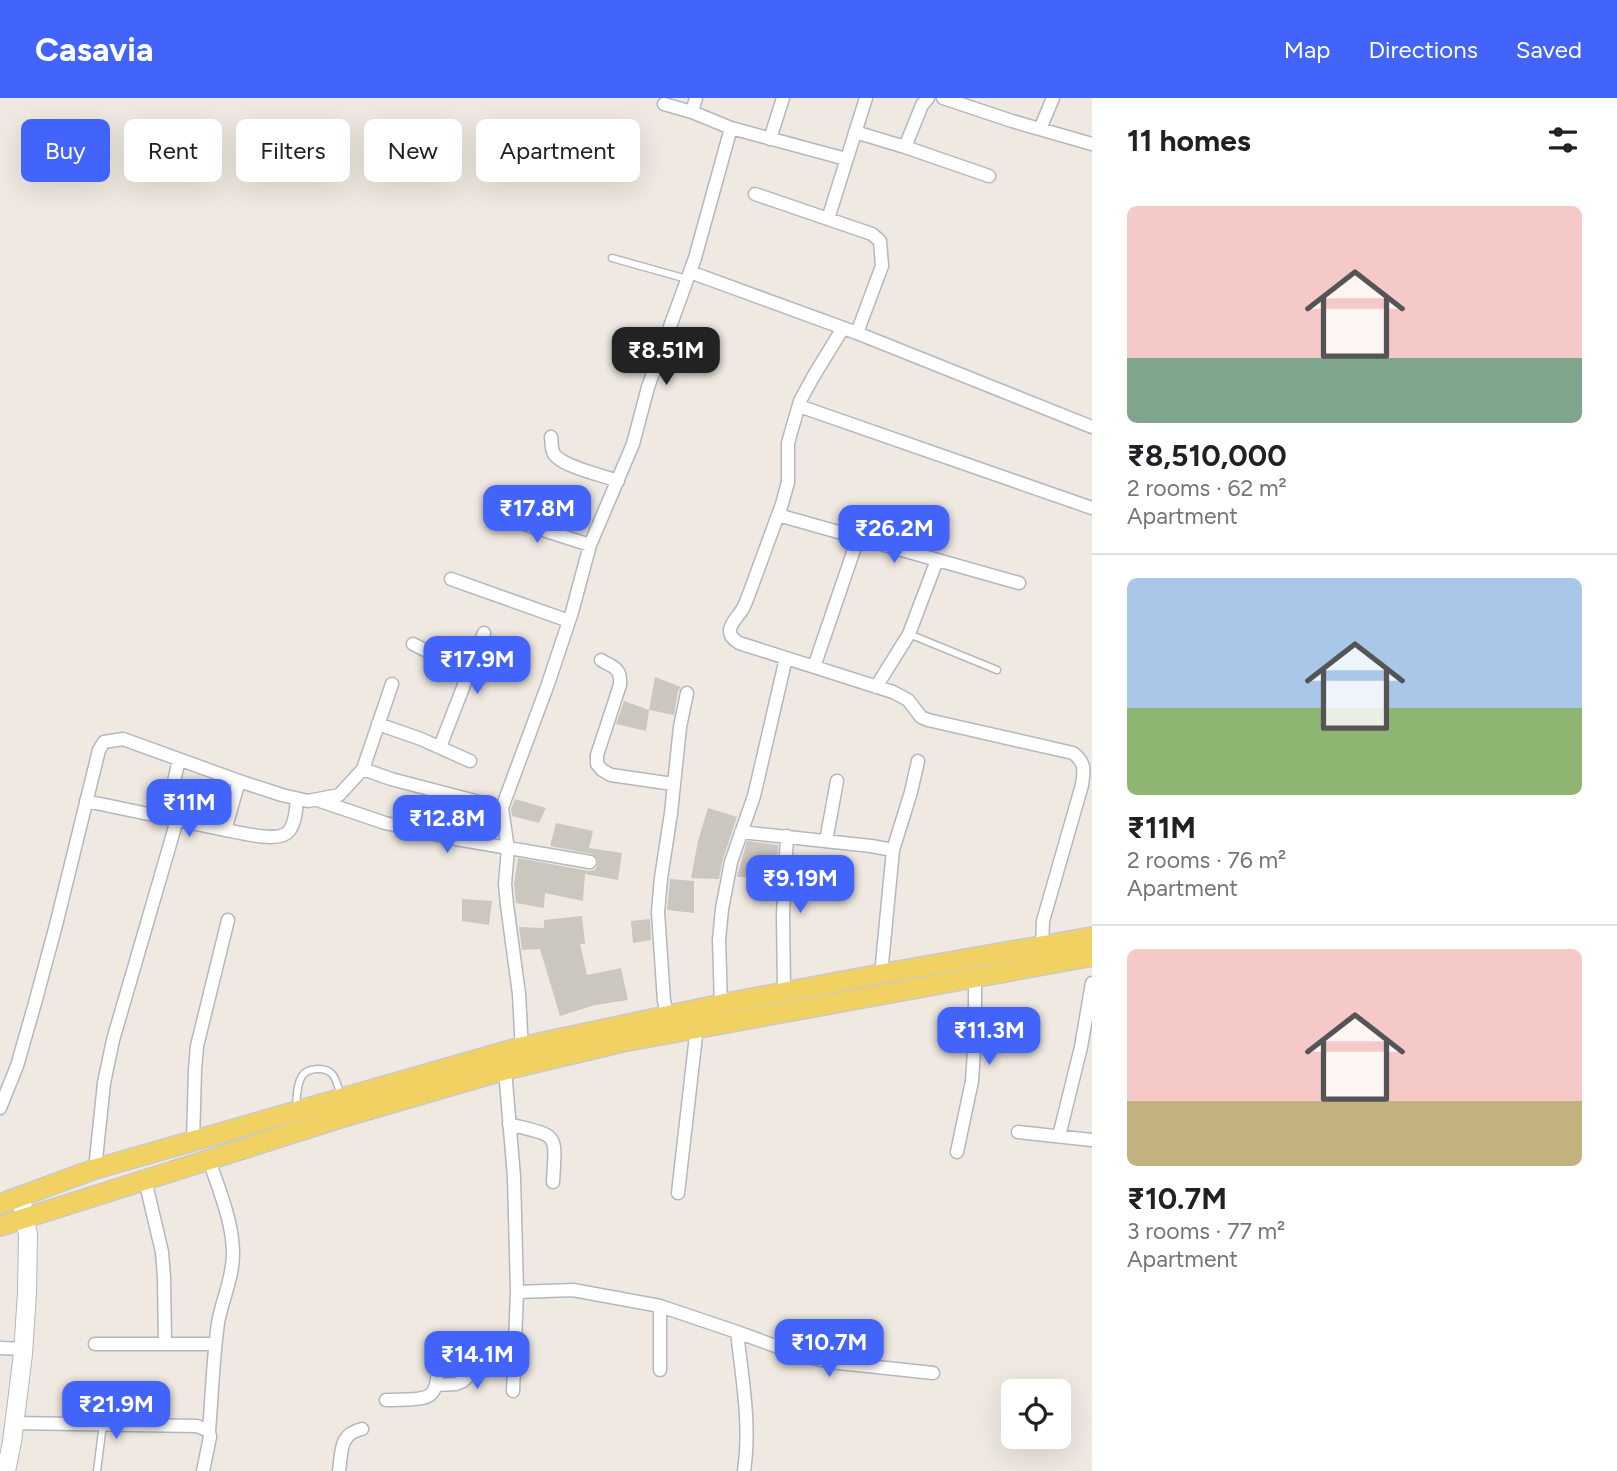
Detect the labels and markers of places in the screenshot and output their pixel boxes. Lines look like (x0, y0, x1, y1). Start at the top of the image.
pin: ₹8.51M (609, 328, 723, 387)
pin: ₹17.8M (480, 486, 594, 545)
pin: ₹26.2M (837, 505, 951, 565)
pin: ₹17.9M (420, 636, 534, 696)
pin: ₹11M (148, 780, 230, 839)
pin: ₹12.8M (390, 796, 504, 855)
pin: ₹9.19M (743, 856, 857, 915)
pin: ₹11.3M (932, 1007, 1046, 1067)
pin: ₹10.7M (772, 1320, 886, 1379)
pin: ₹14.1M (420, 1332, 534, 1391)
pin: ₹21.9M (59, 1382, 173, 1441)

